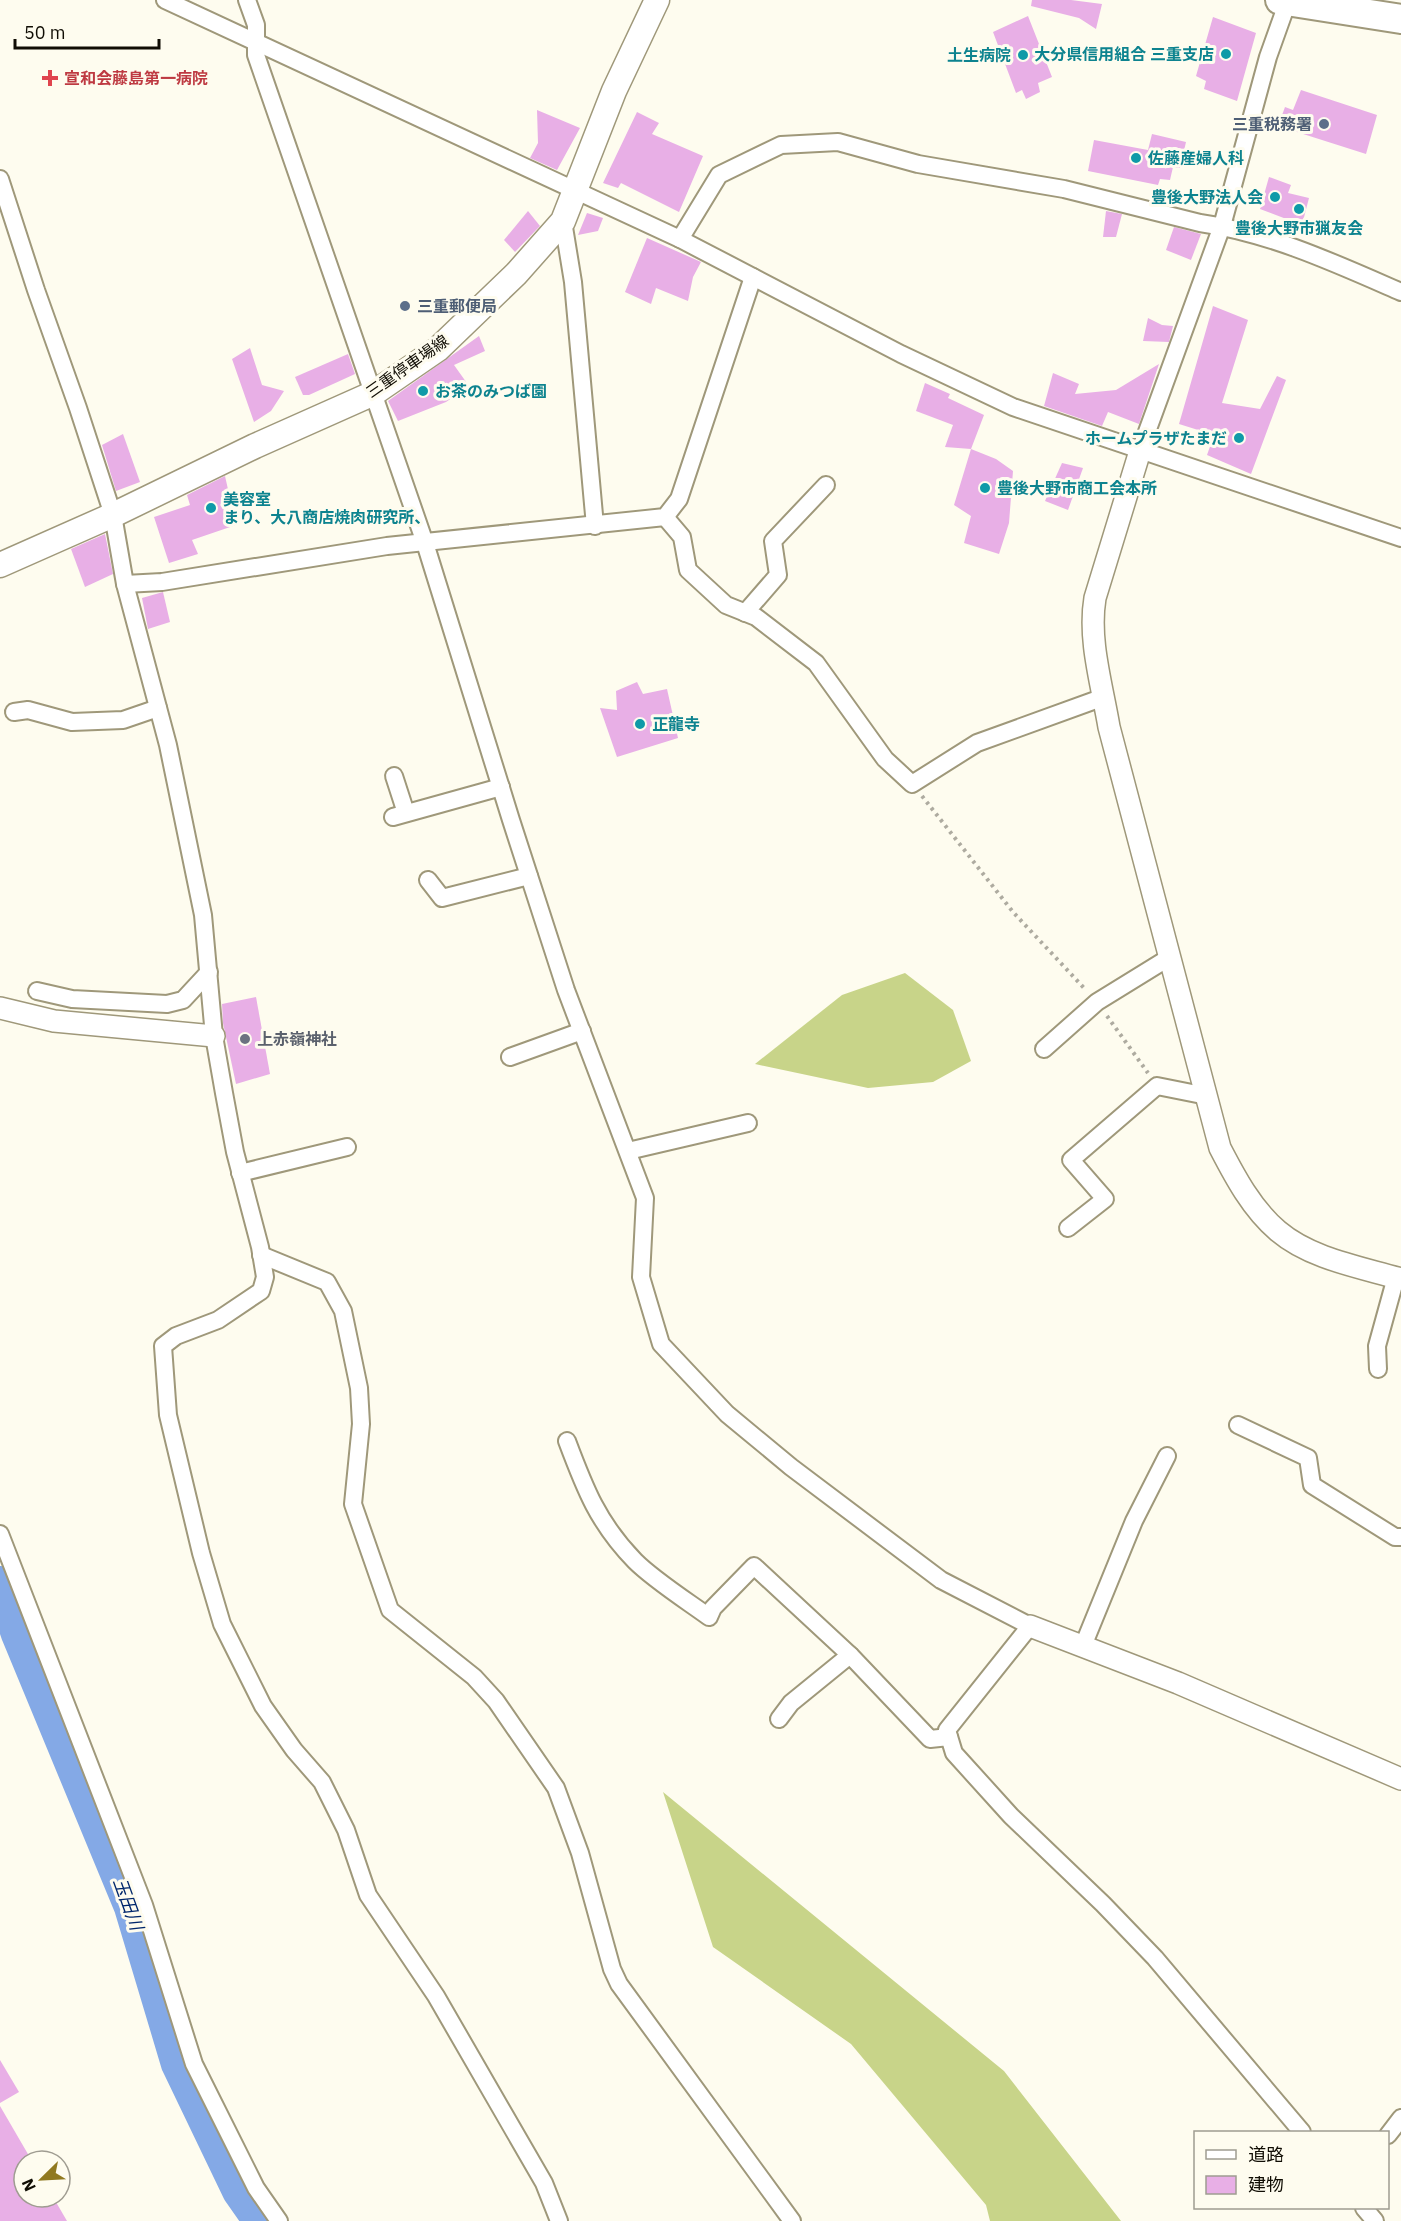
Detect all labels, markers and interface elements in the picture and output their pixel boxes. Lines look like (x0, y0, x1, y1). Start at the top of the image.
scale bar (15, 12, 159, 50)
text: 50 m (24, 21, 66, 44)
place label: 大分県信用組合 三重支店 (1034, 44, 1214, 64)
place label: 土生病院 (947, 45, 1011, 65)
marker: 大分県信用組合 三重支店 (1219, 47, 1233, 61)
marker: 土生病院 (1016, 48, 1030, 62)
place label: 宣和会藤島第一病院 (64, 68, 208, 88)
marker: 宣和会藤島第一病院 (41, 69, 59, 87)
place label: 三重税務署 (1232, 114, 1312, 134)
marker: 三重税務署 (1317, 117, 1331, 131)
place label: 佐藤産婦人科 (1147, 148, 1244, 168)
marker: 佐藤産婦人科 (1129, 151, 1143, 165)
place label: 豊後大野法人会 (1151, 187, 1263, 207)
marker: 豊後大野法人会 (1268, 190, 1282, 204)
marker: 豊後大野市猟友会 (1292, 202, 1306, 216)
place label: 豊後大野市猟友会 (1235, 218, 1363, 238)
place label: 三重郵便局 (417, 296, 497, 316)
marker: 三重郵便局 (398, 299, 412, 313)
street label: 三重停車場線 (362, 330, 452, 402)
place label: お茶のみつば園 (435, 381, 547, 401)
marker: お茶のみつば園 (416, 384, 430, 398)
place label: ホームプラザたまだ (1085, 428, 1227, 448)
marker: ホームプラザたまだ (1232, 431, 1246, 445)
place label: 豊後大野市商工会本所 (997, 478, 1157, 498)
marker: 豊後大野市商工会本所 (978, 481, 992, 495)
place label: 美容室 まり、大八商店焼肉研究所、 (223, 489, 430, 527)
marker: 美容室 まり、大八商店焼肉研究所、 (204, 501, 218, 515)
place label: 正龍寺 (652, 714, 700, 734)
marker: 正龍寺 (633, 717, 647, 731)
place label: 上赤嶺神社 (257, 1029, 337, 1049)
marker: 上赤嶺神社 (238, 1032, 252, 1046)
water label: 玉田川 (108, 1875, 149, 1935)
legend (1194, 2131, 1389, 2209)
text: 道路 (1248, 2143, 1284, 2166)
north arrow (12, 2149, 72, 2209)
text: 建物 (1248, 2173, 1284, 2196)
text: N (17, 2176, 40, 2194)

